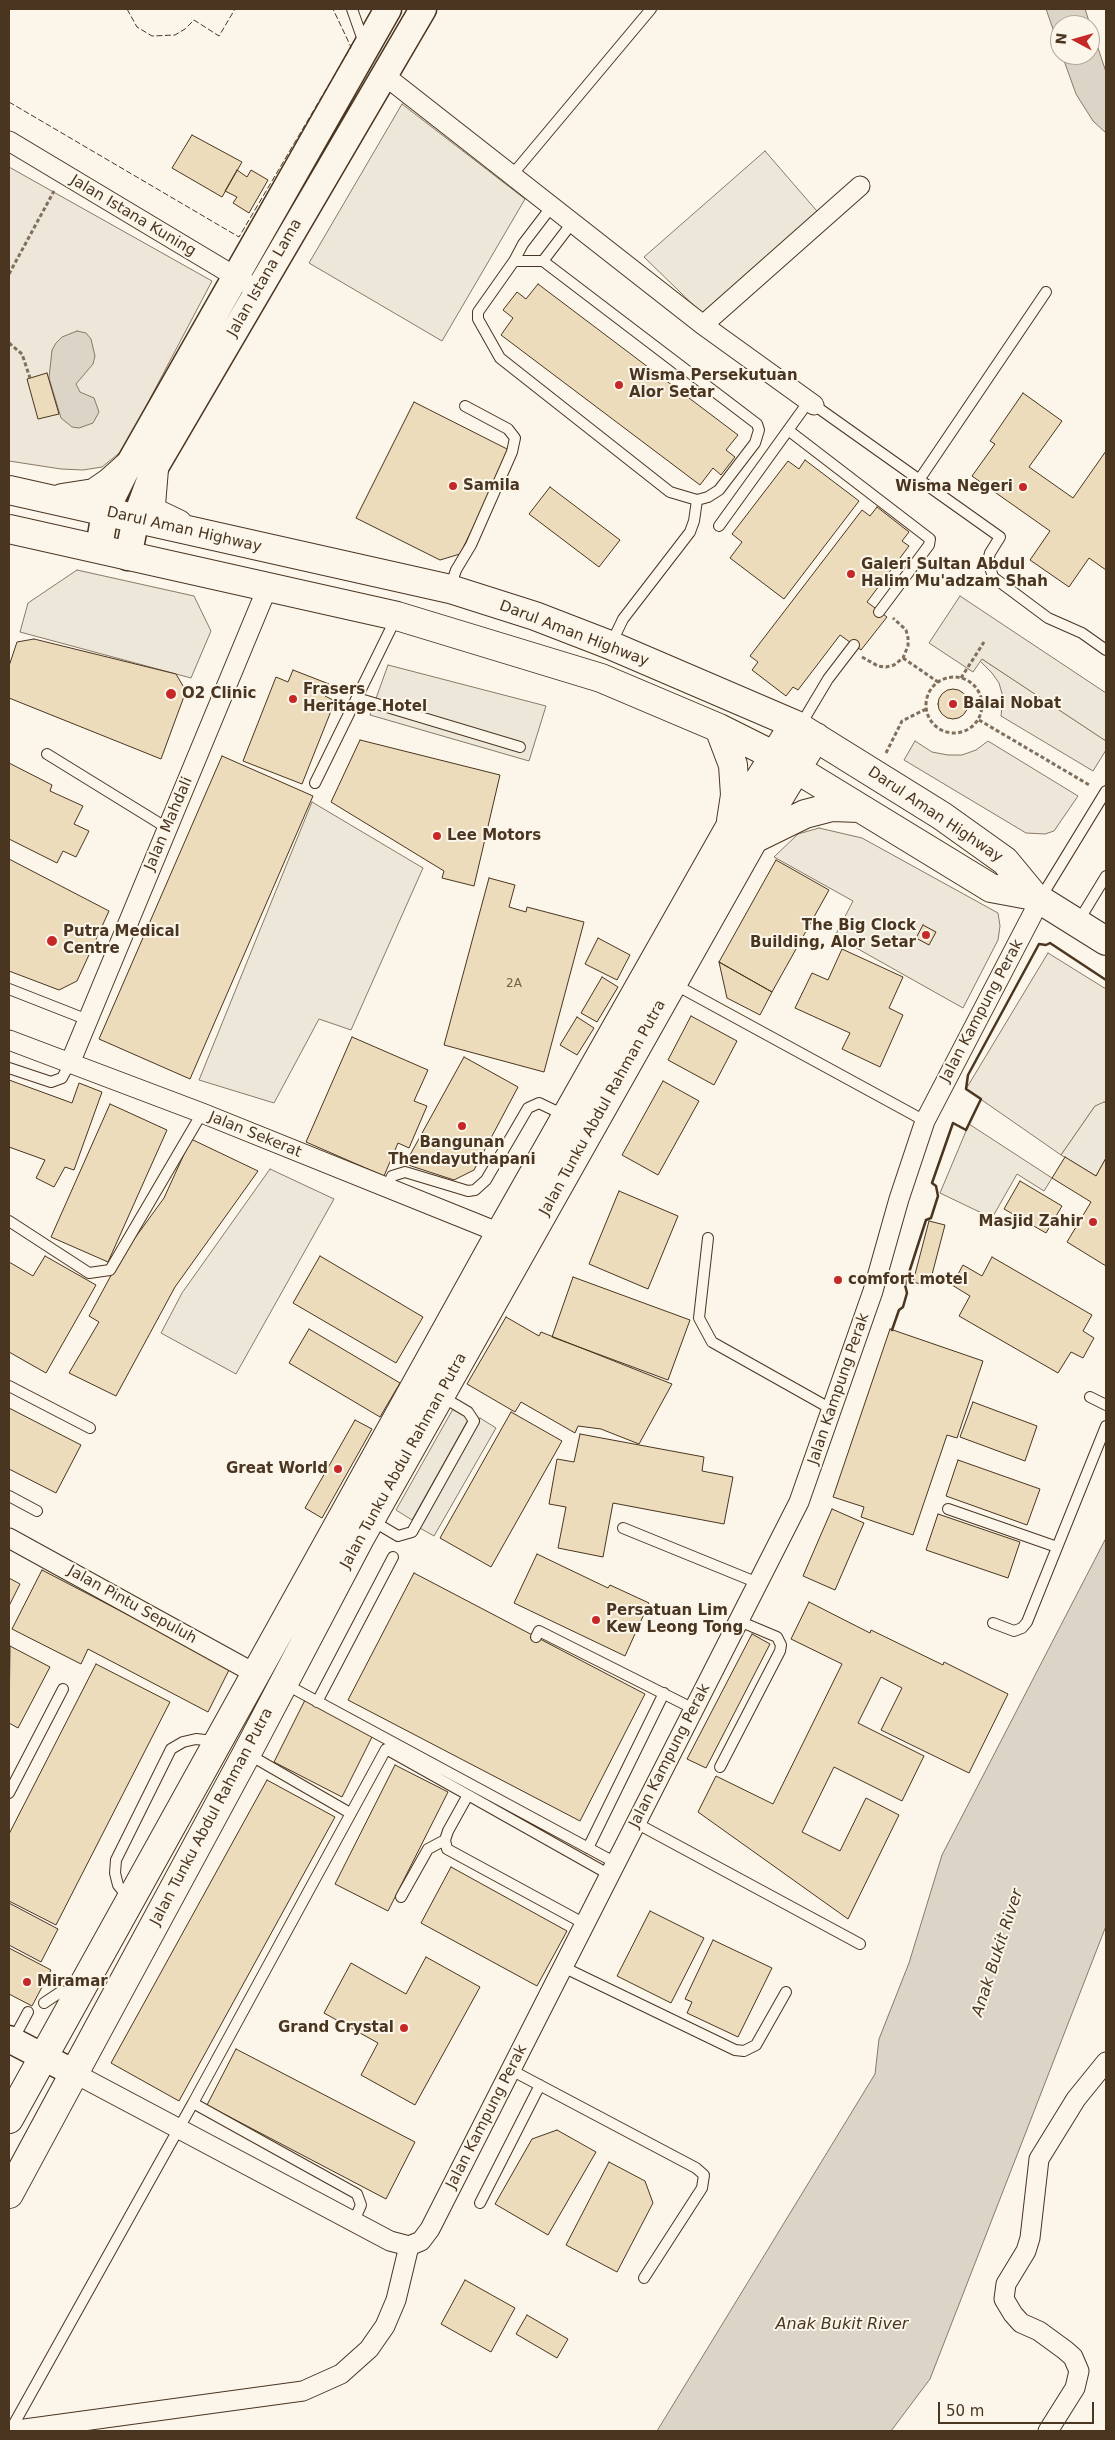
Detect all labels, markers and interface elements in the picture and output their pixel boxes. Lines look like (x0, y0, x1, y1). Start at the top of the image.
north arrow (1050, 15, 1100, 65)
text: N (1053, 32, 1070, 45)
street label: Jalan Istana Kuning (67, 171, 199, 261)
street label: Jalan Istana Lama (224, 216, 306, 340)
place label: Wisma Persekutuan Alor Setar (629, 367, 798, 402)
marker: Wisma Persekutuan Alor Setar (613, 379, 625, 391)
place label: Samila (463, 477, 520, 495)
place label: Wisma Negeri (895, 478, 1013, 496)
marker: Samila (447, 480, 459, 492)
marker: Wisma Negeri (1017, 481, 1029, 493)
street label: Darul Aman Highway (105, 503, 263, 557)
place label: Galeri Sultan Abdul Halim Mu'adzam Shah (861, 556, 1048, 591)
marker: Galeri Sultan Abdul Halim Mu'adzam Shah (845, 568, 857, 580)
street label: Darul Aman Highway (497, 597, 651, 671)
place label: Frasers Heritage Hotel (303, 681, 427, 716)
place label: O2 Clinic (182, 685, 256, 703)
marker: O2 Clinic (164, 687, 178, 701)
marker: Frasers Heritage Hotel (287, 693, 299, 705)
place label: Balai Nobat (963, 695, 1061, 713)
marker: Balai Nobat (947, 698, 959, 710)
street label: Darul Aman Highway (864, 763, 1006, 867)
street label: Jalan Mahdali (141, 774, 197, 874)
place label: Lee Motors (447, 827, 541, 845)
marker: Lee Motors (431, 830, 443, 842)
place label: The Big Clock Building, Alor Setar (750, 917, 916, 952)
place label: Putra Medical Centre (63, 923, 180, 958)
marker: The Big Clock Building, Alor Setar (920, 929, 932, 941)
marker: Putra Medical Centre (45, 934, 59, 948)
street label: Jalan Kampung Perak (937, 936, 1027, 1086)
house number: 2A (506, 977, 522, 991)
street label: Jalan Tunku Abdul Rahman Putra (536, 997, 670, 1219)
street label: Jalan Sekerat (206, 1108, 304, 1162)
marker: Bangunan Thendayuthapani (456, 1120, 468, 1132)
place label: Bangunan Thendayuthapani (388, 1134, 536, 1169)
place label: Masjid Zahir (979, 1213, 1083, 1231)
marker: Masjid Zahir (1087, 1216, 1099, 1228)
place label: comfort motel (848, 1271, 968, 1289)
marker: comfort motel (832, 1274, 844, 1286)
street label: Jalan Kampung Perak (805, 1311, 873, 1467)
street label: Jalan Tunku Abdul Rahman Putra (337, 1350, 471, 1572)
place label: Great World (226, 1460, 328, 1478)
marker: Great World (332, 1463, 344, 1475)
street label: Jalan Pintu Sepuluh (64, 1562, 200, 1648)
place label: Persatuan Lim Kew Leong Tong (606, 1602, 743, 1637)
marker: Persatuan Lim Kew Leong Tong (590, 1614, 602, 1626)
street label: Jalan Kampung Perak (626, 1681, 714, 1831)
street label: Jalan Tunku Abdul Rahman Putra (147, 1705, 277, 1929)
water label: Anak Bukit River (968, 1887, 1028, 2019)
place label: Miramar (37, 1973, 108, 1991)
marker: Miramar (21, 1976, 33, 1988)
place label: Grand Crystal (278, 2019, 394, 2037)
marker: Grand Crystal (398, 2022, 410, 2034)
street label: Jalan Kampung Perak (443, 2042, 531, 2192)
water label: Anak Bukit River (776, 2315, 908, 2335)
scale bar (940, 2392, 1096, 2424)
text: 50 m (946, 2402, 984, 2420)

